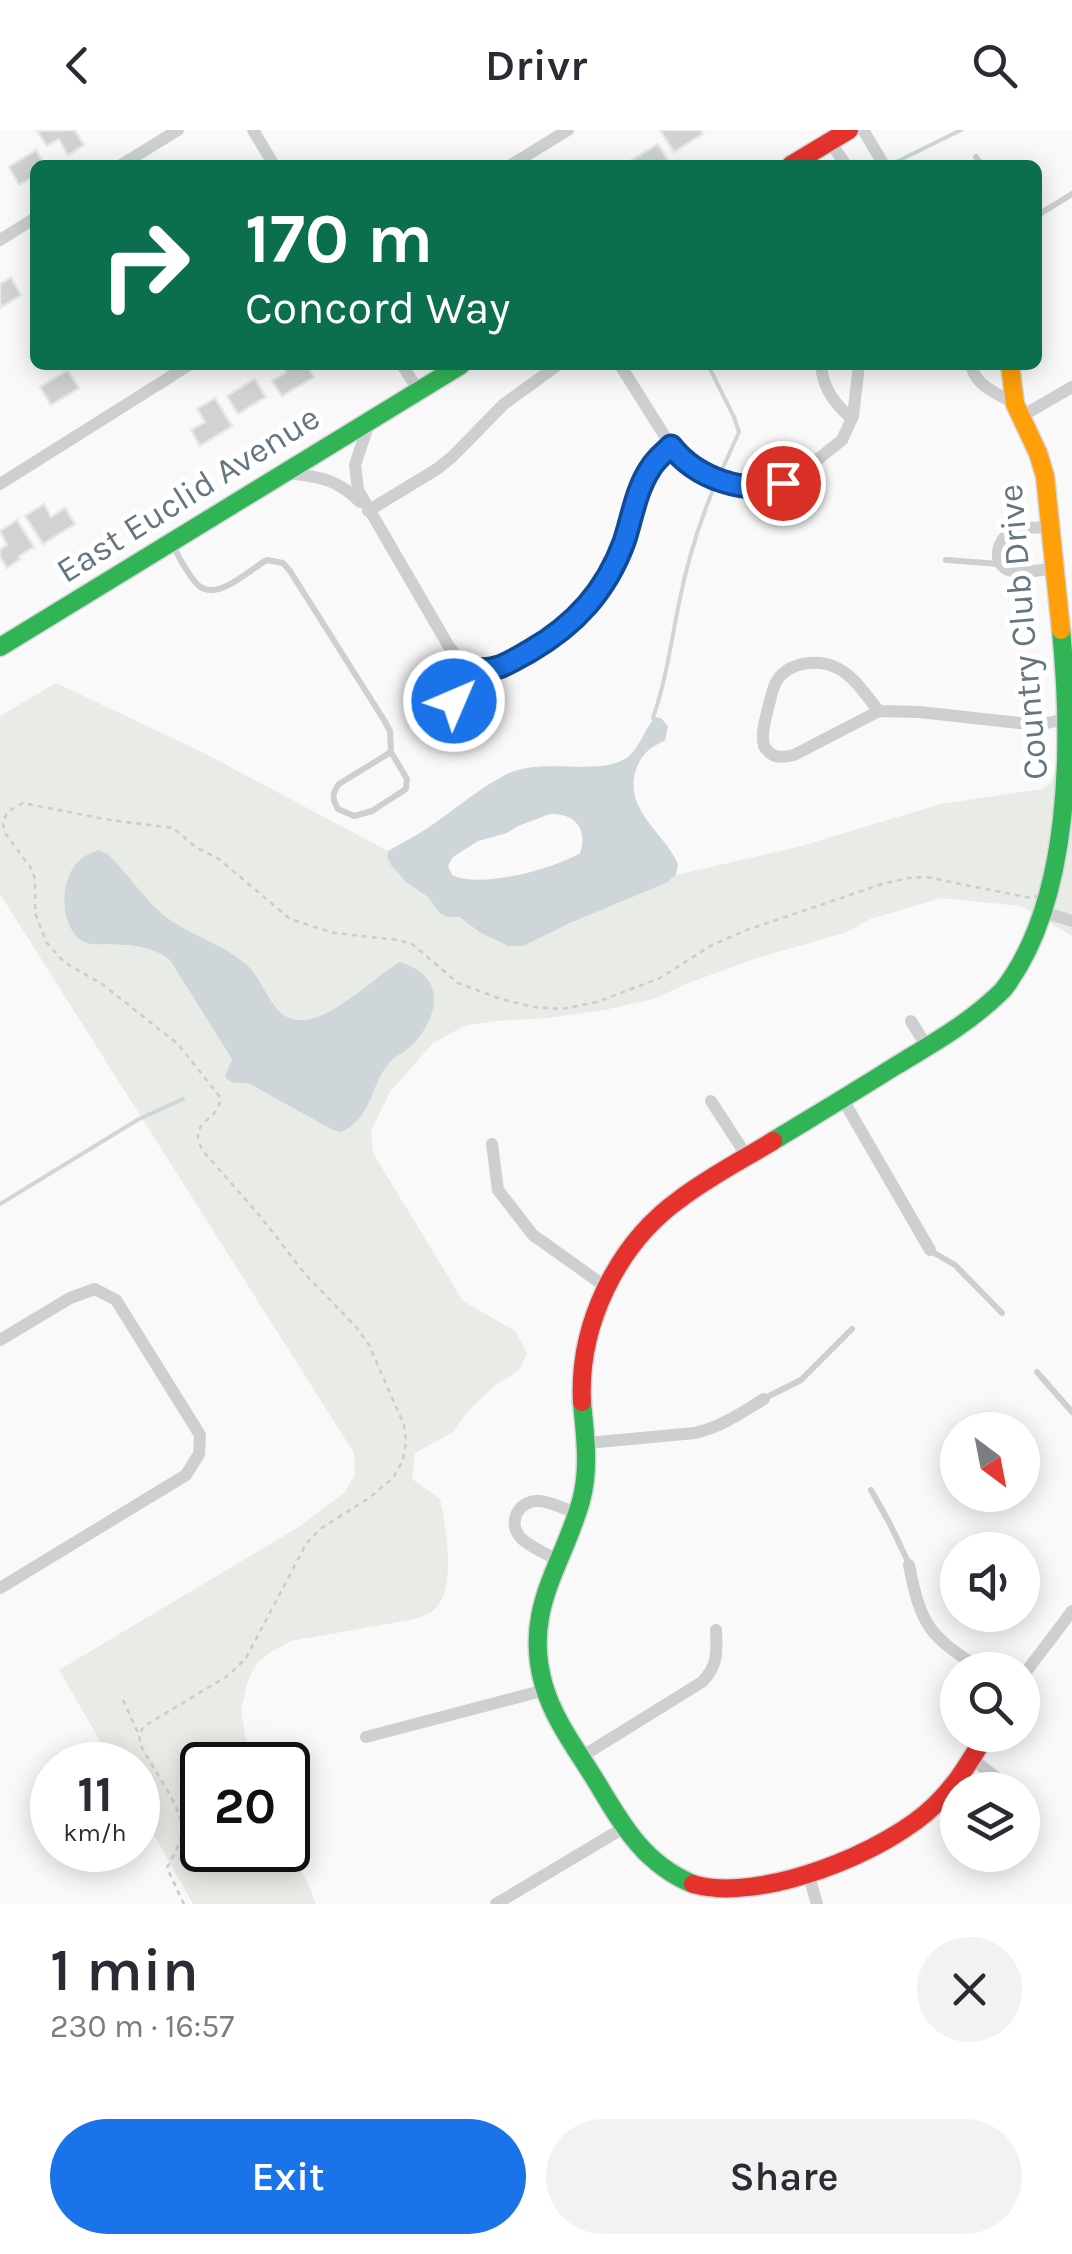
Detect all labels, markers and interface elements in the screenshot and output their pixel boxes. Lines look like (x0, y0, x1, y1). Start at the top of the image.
icon: back (50, 38, 105, 93)
icon: search (967, 38, 1022, 93)
text: Drivr (485, 39, 587, 91)
text: 170 m (245, 198, 433, 280)
icon: right (80, 200, 210, 330)
text: Concord Way (245, 282, 510, 334)
street label: East Euclid Avenue (49, 397, 327, 591)
pin (741, 441, 826, 526)
icon: arrive (756, 456, 811, 511)
street label: Country Club Drive (990, 482, 1056, 782)
position arrow (402, 649, 506, 753)
north arrow (940, 1412, 1040, 1512)
map controls (940, 1412, 1040, 1872)
button: sound (940, 1532, 1040, 1632)
button: search (940, 1652, 1040, 1752)
speed limit sign: 20 (180, 1742, 310, 1872)
text: 11 (77, 1765, 113, 1824)
button: layers (940, 1772, 1040, 1872)
text: km/h (63, 1818, 127, 1847)
text: 1 min (50, 1935, 199, 2005)
button: close (917, 1937, 1022, 2042)
text: 230 m · 16:57 (50, 2008, 234, 2045)
button: Exit (50, 2119, 526, 2234)
button: Share (546, 2119, 1022, 2234)

